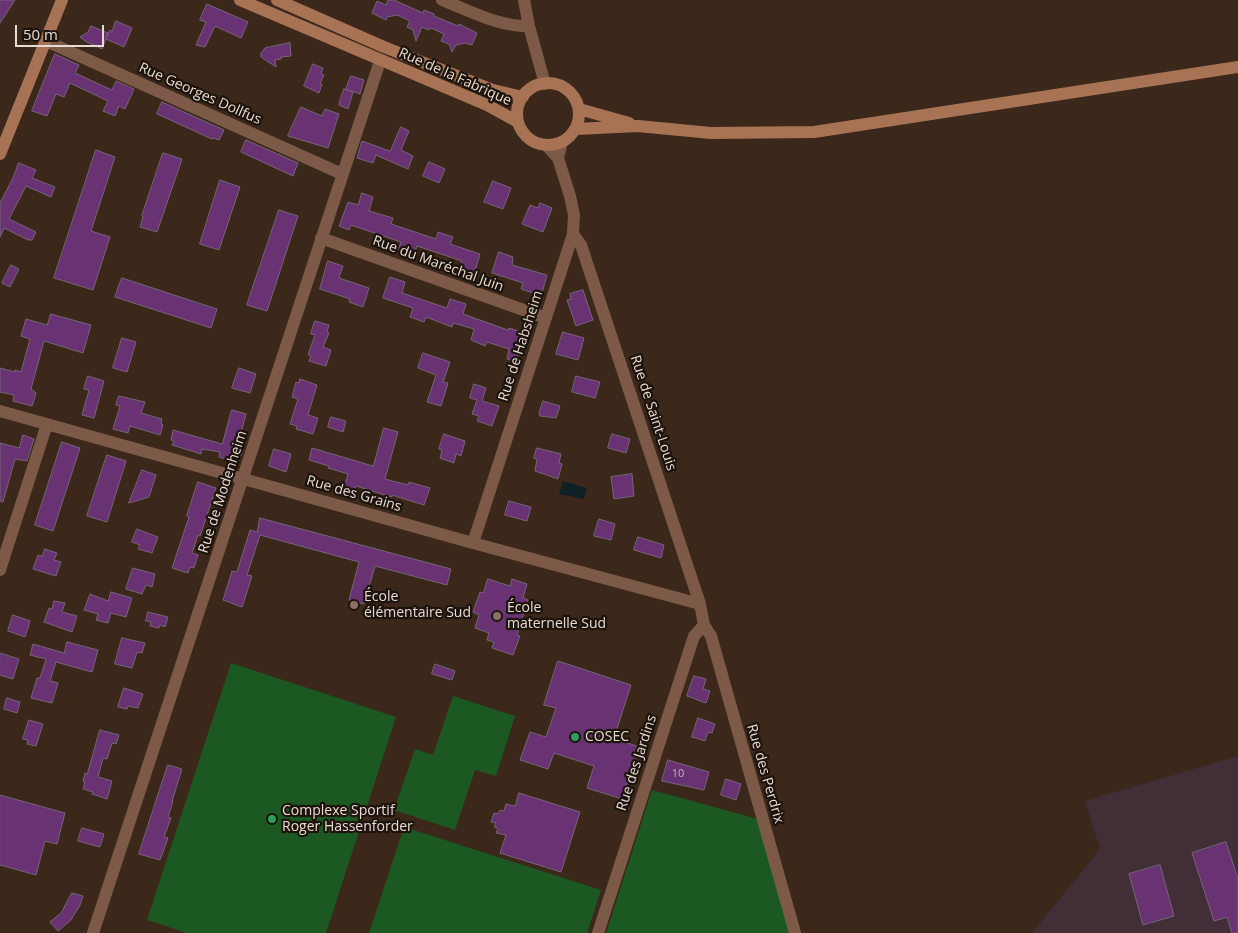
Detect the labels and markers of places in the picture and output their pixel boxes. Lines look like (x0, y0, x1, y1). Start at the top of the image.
place label: École élémentaire Sud (364, 589, 471, 622)
marker: École élémentaire Sud (348, 599, 360, 611)
place label: École maternelle Sud (507, 600, 606, 632)
marker: École maternelle Sud (491, 610, 503, 622)
place label: COSEC (585, 729, 629, 745)
marker: COSEC (569, 731, 581, 743)
place label: Complexe Sportif Roger Hassenforder (282, 803, 413, 836)
marker: Complexe Sportif Roger Hassenforder (266, 813, 278, 825)

